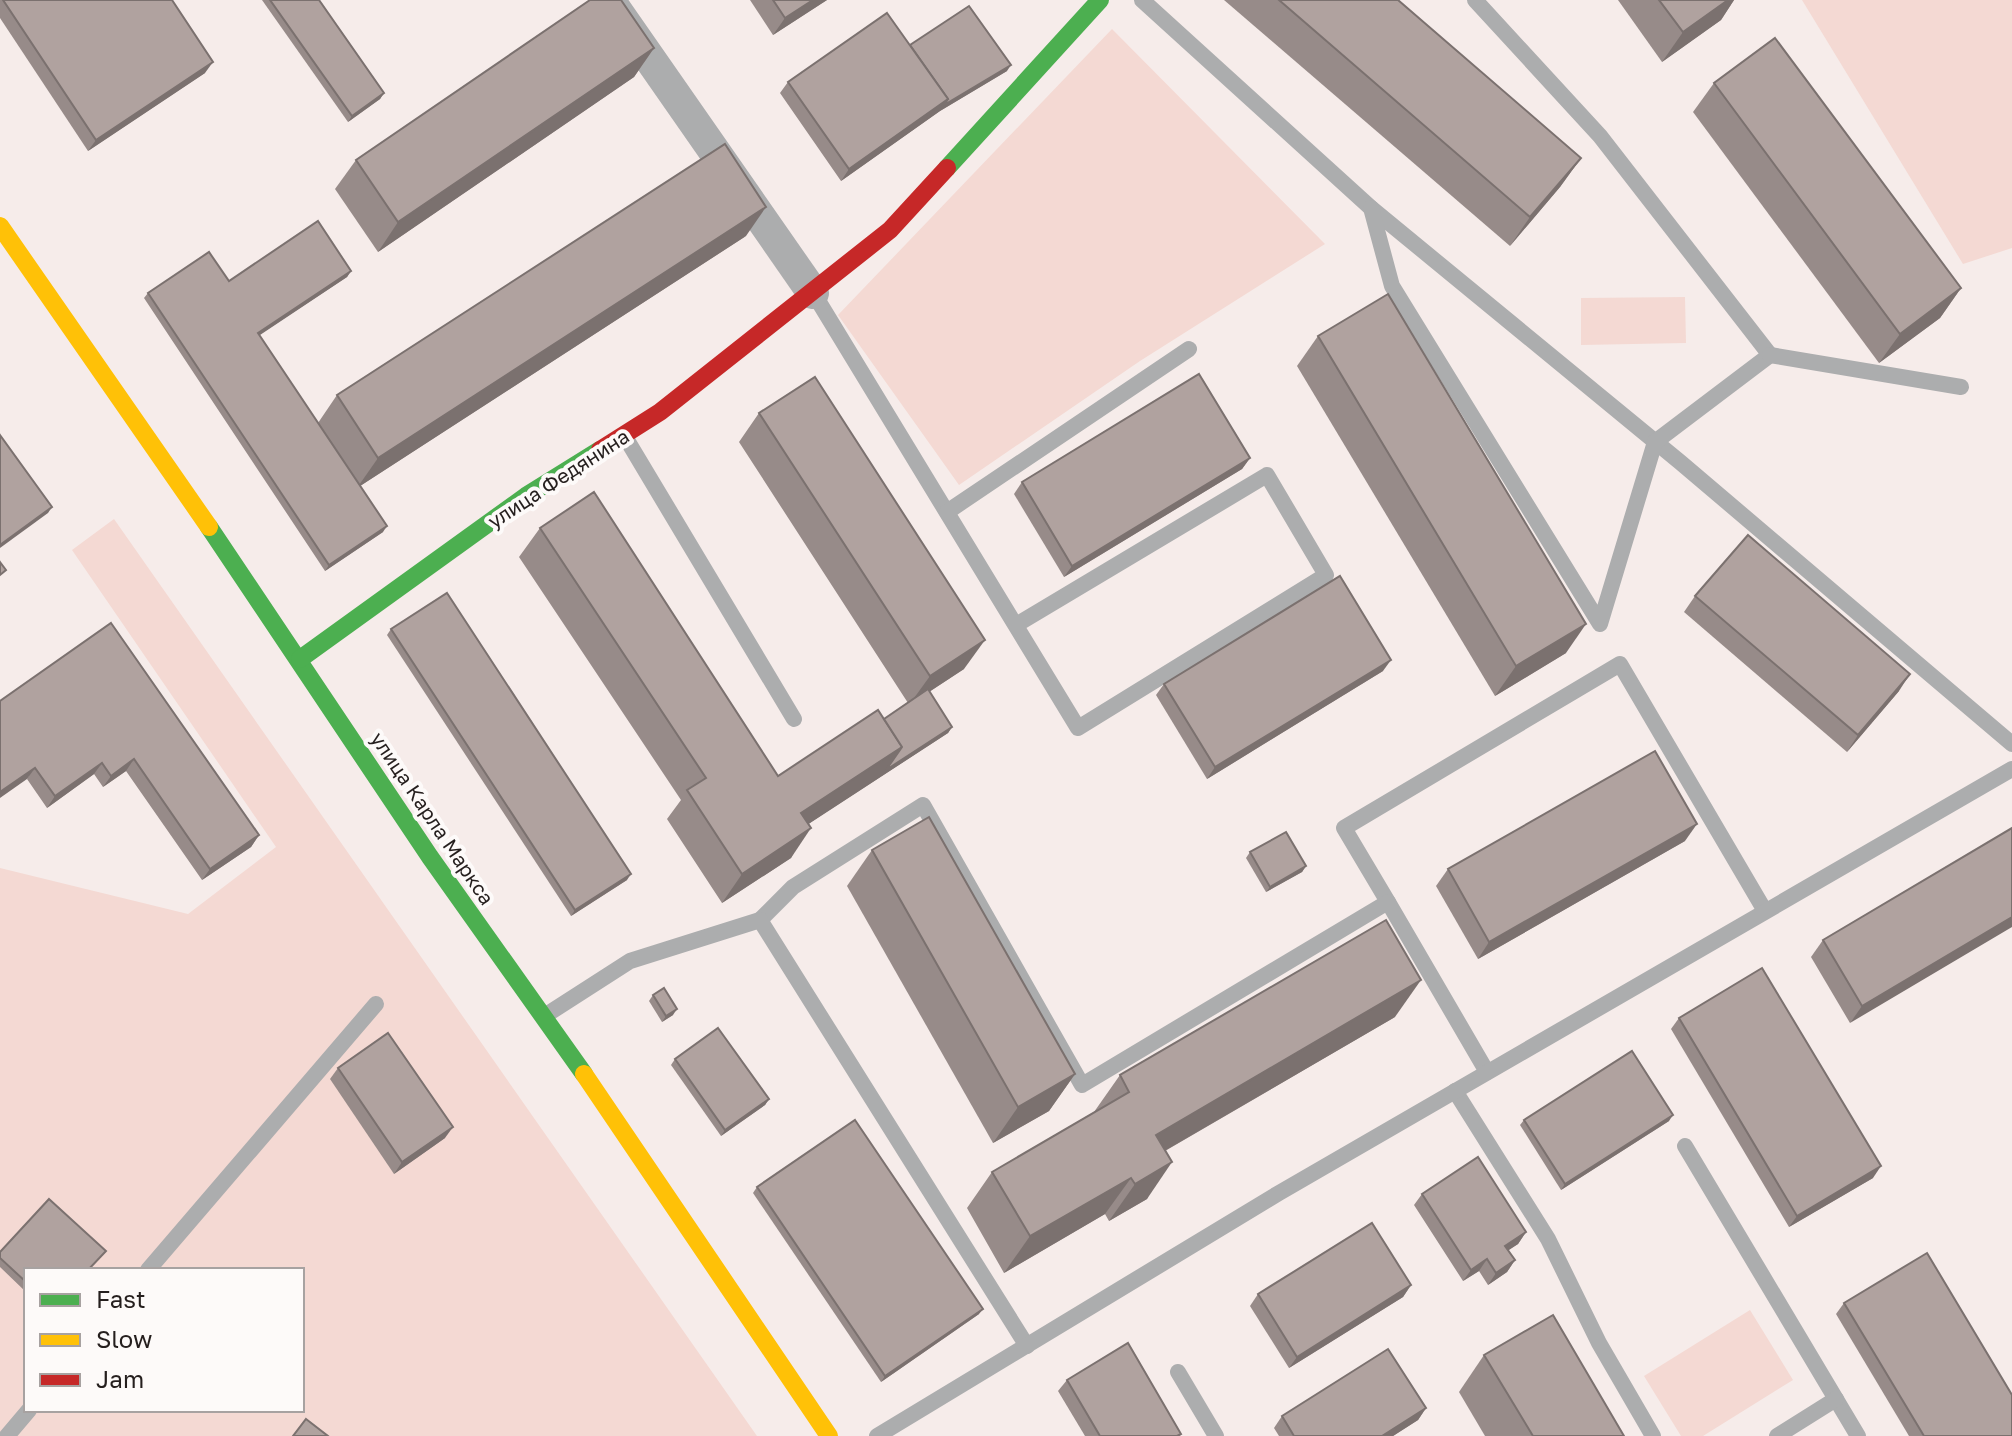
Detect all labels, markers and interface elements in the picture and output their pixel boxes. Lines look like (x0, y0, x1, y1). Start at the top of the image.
street label: улица Федянина (483, 423, 633, 533)
street label: улица Карла Маркса (366, 727, 500, 909)
legend (24, 1268, 304, 1412)
text: Fast (96, 1284, 146, 1313)
text: Slow (96, 1324, 152, 1353)
text: Jam (96, 1364, 144, 1393)

